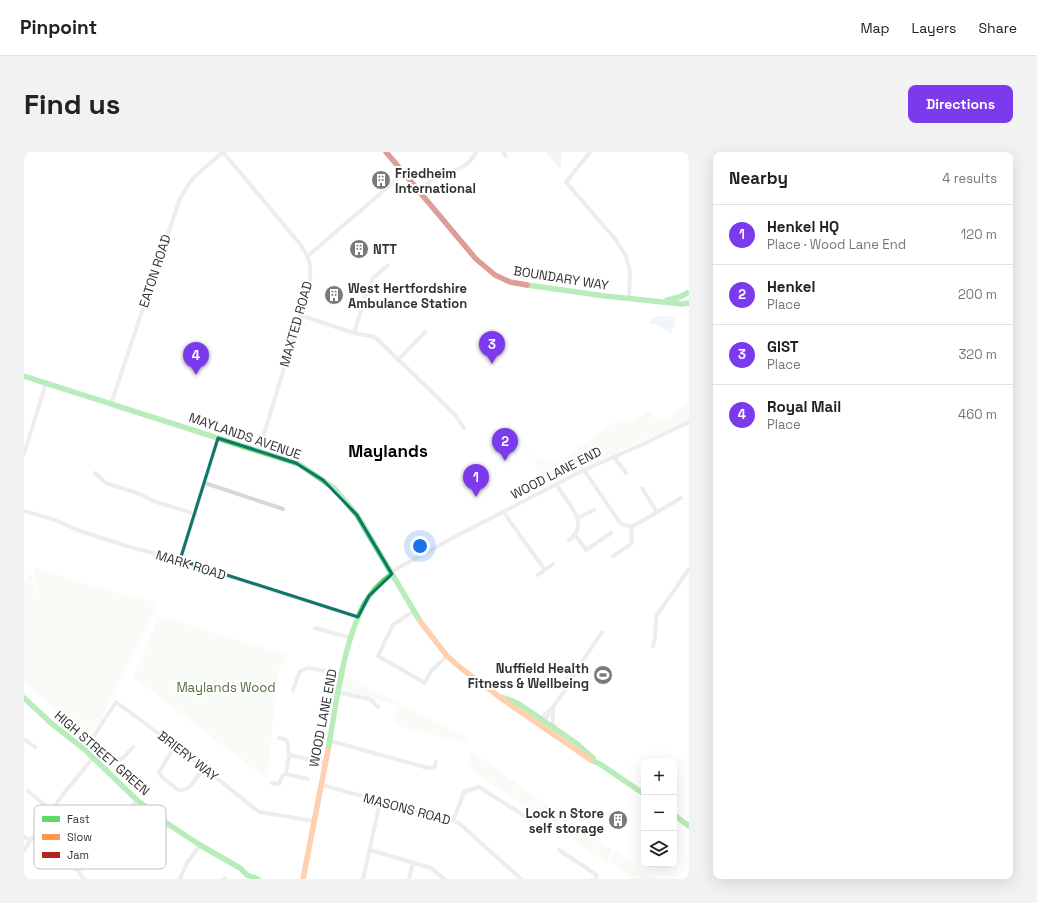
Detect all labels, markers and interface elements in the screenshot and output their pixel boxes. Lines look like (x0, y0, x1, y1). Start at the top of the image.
text: Pinpoint (20, 15, 97, 40)
text: Map (860, 19, 890, 37)
text: Layers (912, 19, 956, 37)
text: Share (978, 19, 1017, 37)
button: Directions (908, 85, 1013, 123)
text: Find us (24, 86, 121, 122)
place label: Friedheim International (395, 165, 476, 197)
text: Nearby (729, 167, 788, 189)
building icon: Friedheim International (370, 169, 392, 191)
text: 4 results (942, 170, 997, 187)
text: Henkel HQ (767, 217, 839, 236)
text: 1 (739, 226, 745, 243)
text: 120 m (961, 226, 997, 243)
street label: EATON ROAD (135, 232, 175, 310)
text: Place · Wood Lane End (767, 236, 906, 253)
building icon: NTT (348, 238, 370, 260)
place label: NTT (373, 241, 397, 258)
street label: BOUNDARY WAY (512, 262, 610, 294)
text: Henkel (767, 277, 815, 296)
street label: MAXTED ROAD (276, 279, 316, 369)
place label: West Hertfordshire Ambulance Station (348, 280, 467, 312)
building icon: West Hertfordshire Ambulance Station (323, 284, 345, 306)
text: 2 (738, 286, 746, 303)
text: 200 m (958, 286, 997, 303)
text: Place (767, 296, 801, 313)
pin: 3 (479, 331, 505, 364)
text: GIST (767, 337, 798, 356)
pin: 4 (183, 342, 209, 375)
text: 3 (738, 346, 746, 363)
text: 320 m (958, 346, 997, 363)
text: Place (767, 356, 801, 373)
text: Royal Mail (767, 397, 841, 416)
text: 4 (738, 406, 746, 423)
text: 460 m (958, 406, 997, 423)
street label: MAYLANDS AVENUE (187, 409, 303, 463)
text: Place (767, 416, 801, 433)
pin: 2 (492, 428, 518, 461)
district label: Maylands (348, 440, 428, 462)
street label: WOOD LANE END (508, 443, 604, 503)
pin: 1 (463, 464, 489, 497)
your location (410, 536, 430, 556)
street label: MARK ROAD (154, 546, 228, 584)
place label: Nuffield Health Fitness & Wellbeing (468, 660, 589, 692)
sports icon: Nuffield Health Fitness & Wellbeing (592, 664, 614, 686)
street label: WOOD LANE END (305, 668, 341, 768)
park label: Maylands Wood (176, 679, 276, 696)
street label: HIGH STREET GREEN (51, 707, 153, 799)
street label: BRIERY WAY (154, 727, 222, 785)
map controls (641, 759, 677, 867)
button: + (641, 759, 677, 795)
street label: MASONS ROAD (362, 789, 452, 829)
button: − (641, 795, 677, 831)
legend (34, 805, 166, 869)
place label: Lock n Store self storage (525, 805, 604, 837)
building icon: Lock n Store self storage (607, 809, 629, 831)
text: Fast (67, 812, 90, 826)
text: Slow (67, 830, 92, 844)
button: layers (641, 831, 677, 867)
text: Jam (67, 848, 89, 862)

